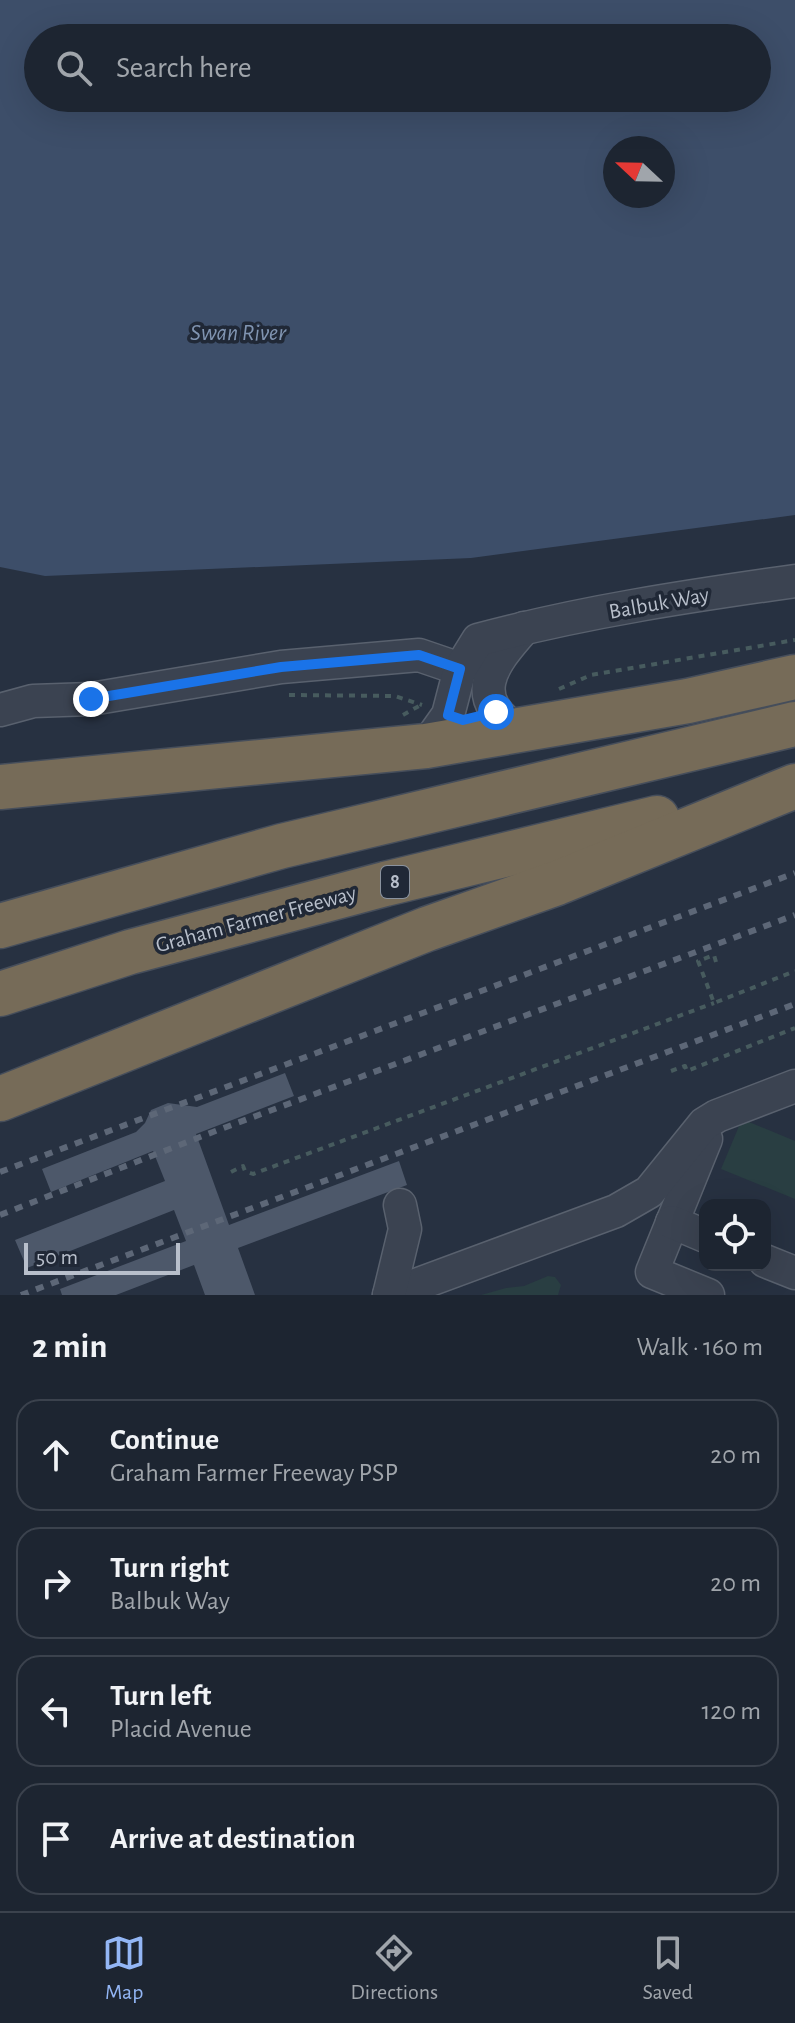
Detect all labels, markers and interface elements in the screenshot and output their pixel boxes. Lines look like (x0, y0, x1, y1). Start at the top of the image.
search box (24, 24, 771, 112)
icon: search (52, 46, 96, 90)
text: Search here (116, 53, 252, 83)
north arrow (603, 136, 675, 208)
water label: Swan River (190, 321, 287, 345)
street label: Balbuk Way (607, 583, 711, 623)
route end (73, 681, 109, 717)
route start (478, 694, 514, 730)
road number: 8 (381, 866, 409, 898)
street label: Graham Farmer Freeway (153, 881, 359, 956)
map controls (699, 1199, 771, 1271)
button: locate (699, 1199, 771, 1271)
scale bar (24, 1239, 180, 1275)
text: 50 m (36, 1246, 78, 1268)
text: 2 min (32, 1330, 107, 1364)
text: Walk · 160 m (636, 1334, 763, 1360)
text: Continue (110, 1425, 219, 1455)
icon: ahead (34, 1433, 78, 1477)
text: 20 m (710, 1442, 761, 1468)
text: Graham Farmer Freeway PSP (110, 1460, 398, 1486)
text: Turn right (110, 1553, 229, 1583)
icon: right (34, 1561, 78, 1605)
text: 20 m (710, 1570, 761, 1596)
text: Balbuk Way (110, 1588, 230, 1614)
text: Turn left (110, 1681, 211, 1711)
icon: left (34, 1689, 78, 1733)
text: 120 m (701, 1698, 761, 1724)
text: Placid Avenue (110, 1716, 252, 1742)
icon: arrive (34, 1817, 78, 1861)
text: Arrive at destination (110, 1824, 356, 1854)
tab: Map (102, 1931, 146, 2005)
tab: Directions (350, 1931, 438, 2005)
tab: Saved (642, 1931, 693, 2005)

